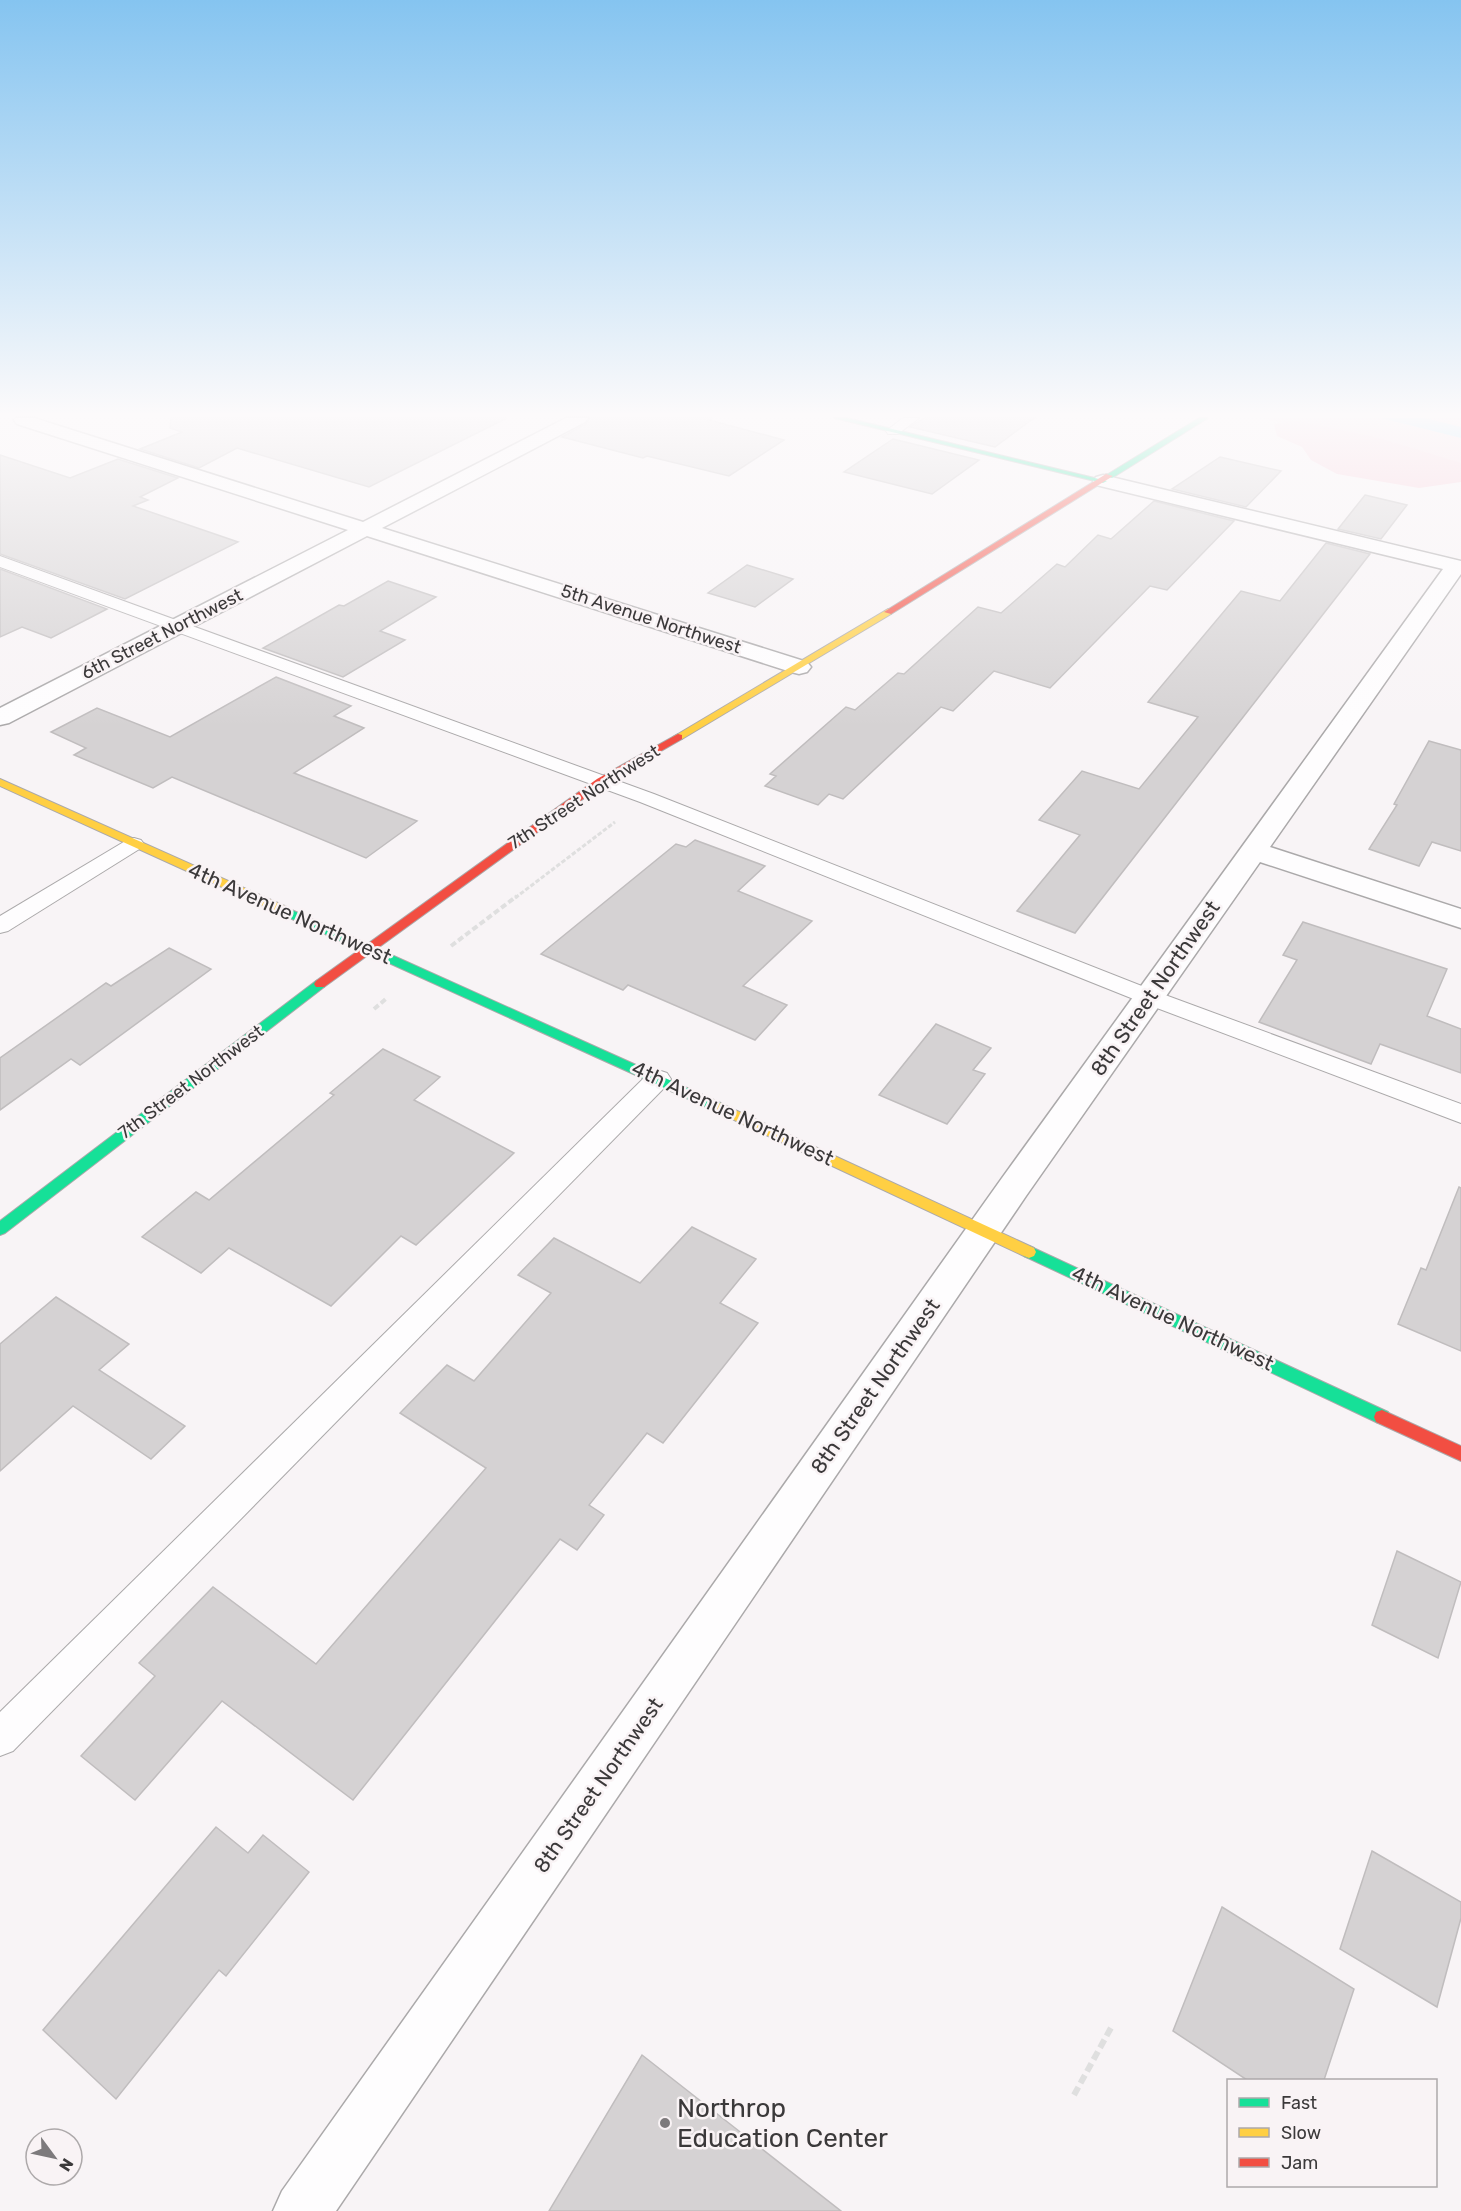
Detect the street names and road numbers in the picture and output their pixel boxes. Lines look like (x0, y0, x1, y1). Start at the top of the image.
street label: 5th Avenue Northwest (558, 579, 744, 659)
street label: 6th Street Northwest (78, 584, 246, 684)
street label: 7th Street Northwest (504, 740, 664, 854)
street label: 4th Avenue Northwest (184, 857, 396, 969)
street label: 8th Street Northwest (1085, 896, 1225, 1080)
street label: 7th Street Northwest (114, 1020, 268, 1144)
street label: 4th Avenue Northwest (628, 1055, 838, 1171)
street label: 4th Avenue Northwest (1068, 1260, 1278, 1376)
street label: 8th Street Northwest (805, 1294, 945, 1478)
street label: 8th Street Northwest (528, 1693, 668, 1877)

